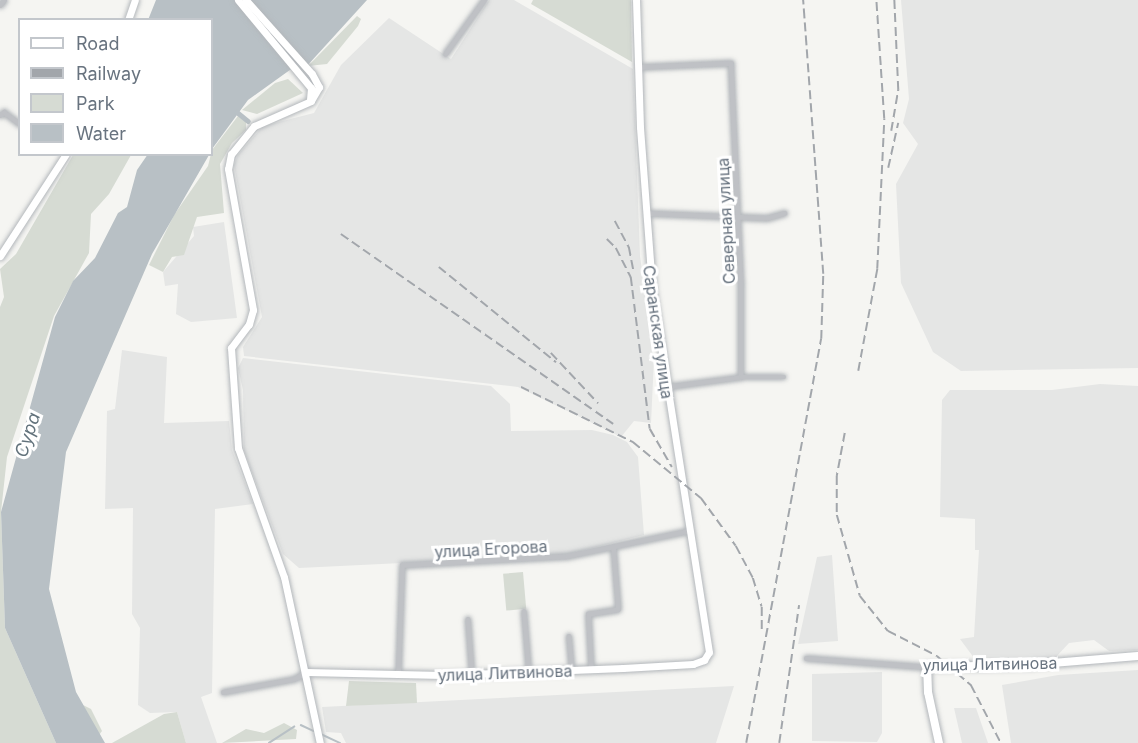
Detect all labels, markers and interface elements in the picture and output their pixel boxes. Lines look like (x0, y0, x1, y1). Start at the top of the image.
legend (18, 18, 213, 156)
text: Road (76, 33, 119, 54)
text: Railway (76, 63, 141, 84)
text: Park (76, 93, 115, 114)
text: Water (76, 123, 126, 144)
street label: Северная улица (713, 157, 739, 285)
street label: Саранская улица (639, 264, 677, 400)
water label: Сура (11, 410, 45, 460)
street label: улица Егорова (434, 536, 548, 562)
street label: улица Литвинова (923, 653, 1057, 675)
street label: улица Литвинова (437, 661, 573, 685)

